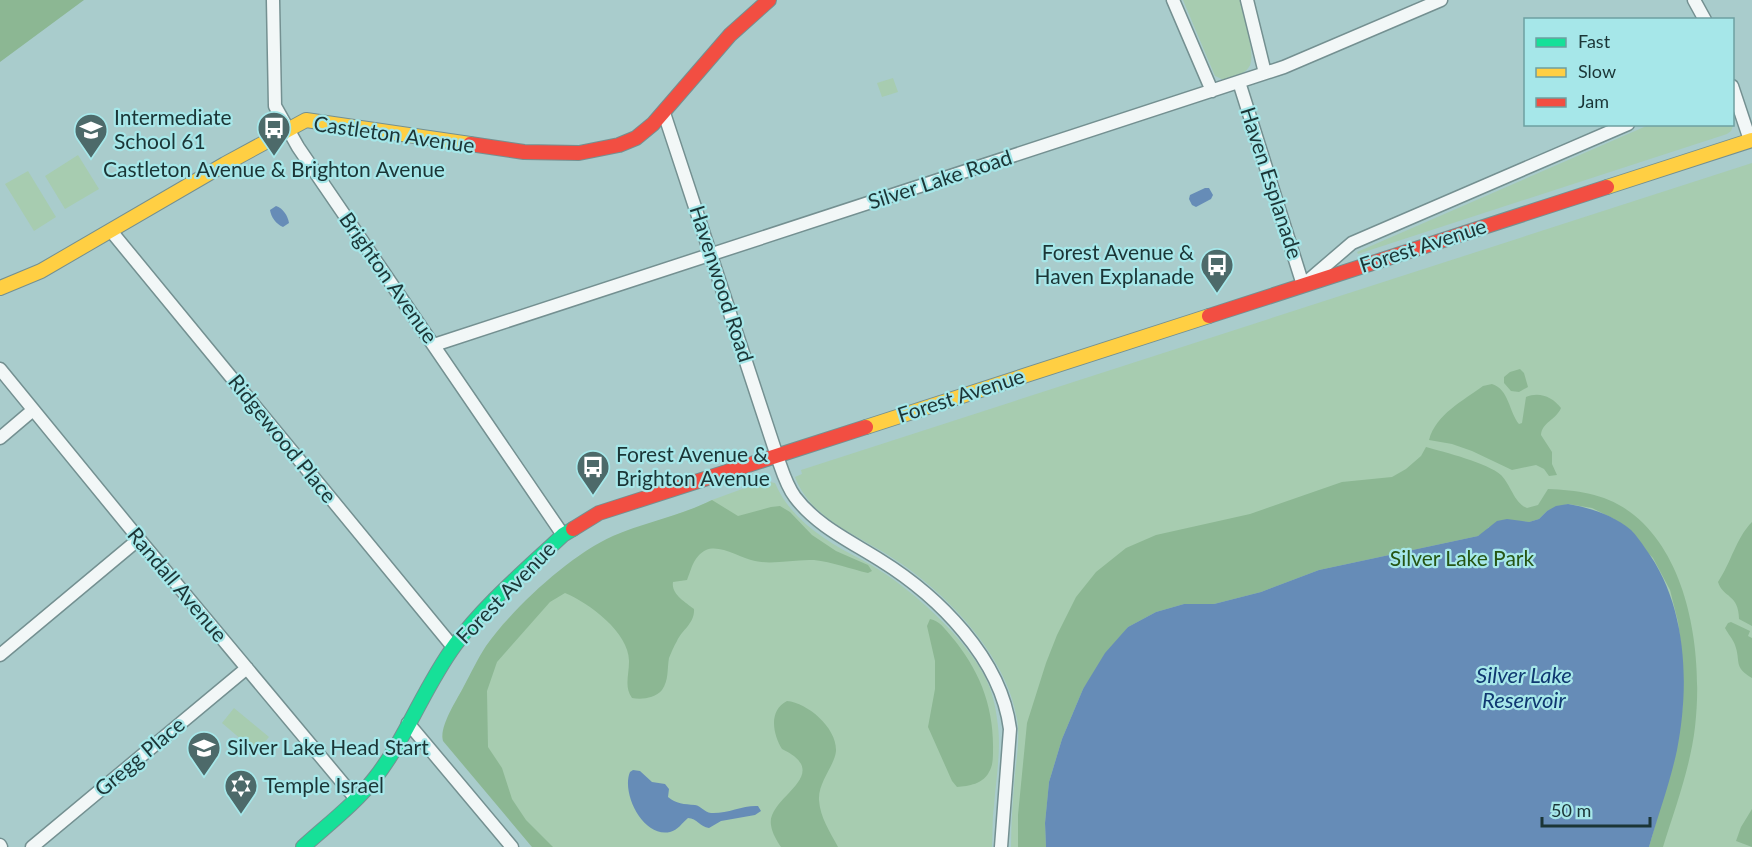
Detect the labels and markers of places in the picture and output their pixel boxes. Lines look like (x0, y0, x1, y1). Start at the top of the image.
place label: Intermediate School 61 (114, 104, 232, 153)
bus stop icon: Castleton Avenue & Brighton Avenue (256, 110, 292, 157)
school or university icon: Intermediate School 61 (73, 112, 109, 159)
place label: Castleton Avenue & Brighton Avenue (103, 156, 445, 181)
place label: Forest Avenue & Haven Explanade (1035, 239, 1194, 288)
bus stop icon: Forest Avenue & Haven Explanade (1199, 247, 1235, 294)
place label: Forest Avenue & Brighton Avenue (616, 441, 770, 490)
bus stop icon: Forest Avenue & Brighton Avenue (575, 449, 611, 496)
school or university icon: Silver Lake Head Start (186, 730, 222, 777)
place label: Silver Lake Head Start (227, 734, 429, 759)
synagogue icon: Temple Israel (223, 768, 259, 815)
place label: Temple Israel (264, 772, 384, 797)

